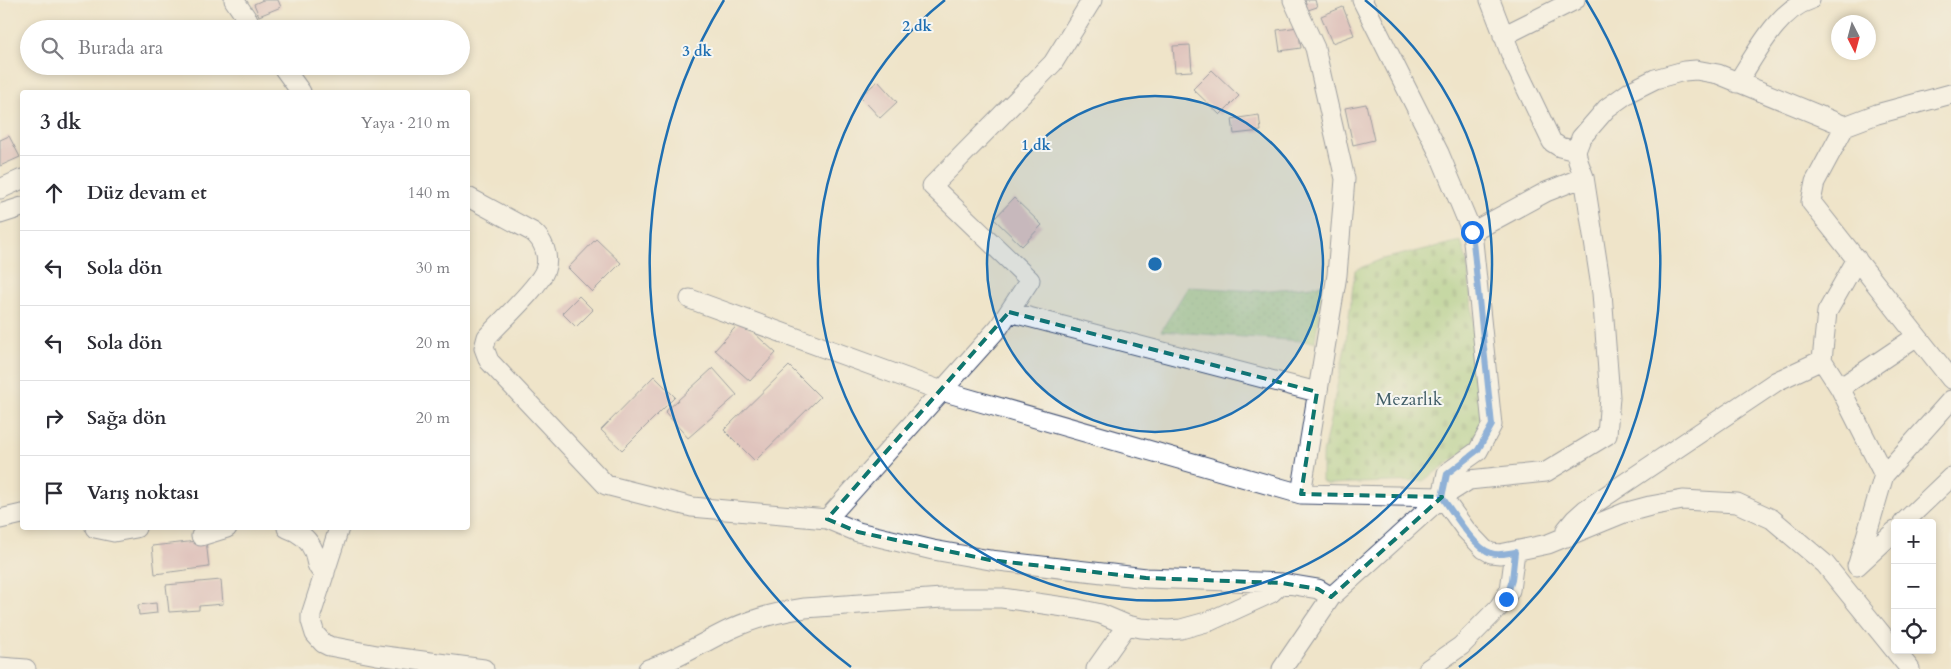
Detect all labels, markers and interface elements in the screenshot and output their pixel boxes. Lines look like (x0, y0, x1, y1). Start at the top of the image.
north arrow (1831, 15, 1876, 60)
text: 2 dk (902, 16, 932, 36)
search box (20, 20, 470, 75)
icon: search (38, 34, 66, 62)
text: Burada ara (78, 35, 163, 61)
text: 3 dk (682, 41, 712, 61)
text: 3 dk (40, 108, 81, 137)
text: Yaya · 210 m (361, 112, 450, 134)
text: 1 dk (1021, 135, 1051, 155)
icon: ahead (40, 179, 68, 207)
text: Düz devam et (87, 180, 207, 206)
text: 140 m (408, 182, 450, 204)
route start (1461, 221, 1484, 244)
icon: left (40, 254, 68, 282)
text: Sola dön (87, 255, 162, 281)
centre of rings (1146, 255, 1164, 273)
text: 30 m (416, 257, 450, 279)
icon: left (40, 329, 68, 357)
text: Sola dön (87, 330, 162, 356)
text: 20 m (416, 332, 450, 354)
park label: Mezarlık (1376, 387, 1443, 412)
icon: right (40, 404, 68, 432)
text: Sağa dön (87, 405, 167, 431)
text: 20 m (416, 407, 450, 429)
icon: arrive (40, 479, 68, 507)
text: Varış noktası (87, 480, 199, 506)
map controls (1891, 519, 1936, 654)
button: + (1891, 519, 1936, 564)
button: − (1891, 564, 1936, 609)
route end (1495, 588, 1518, 611)
button: locate (1891, 609, 1936, 654)

